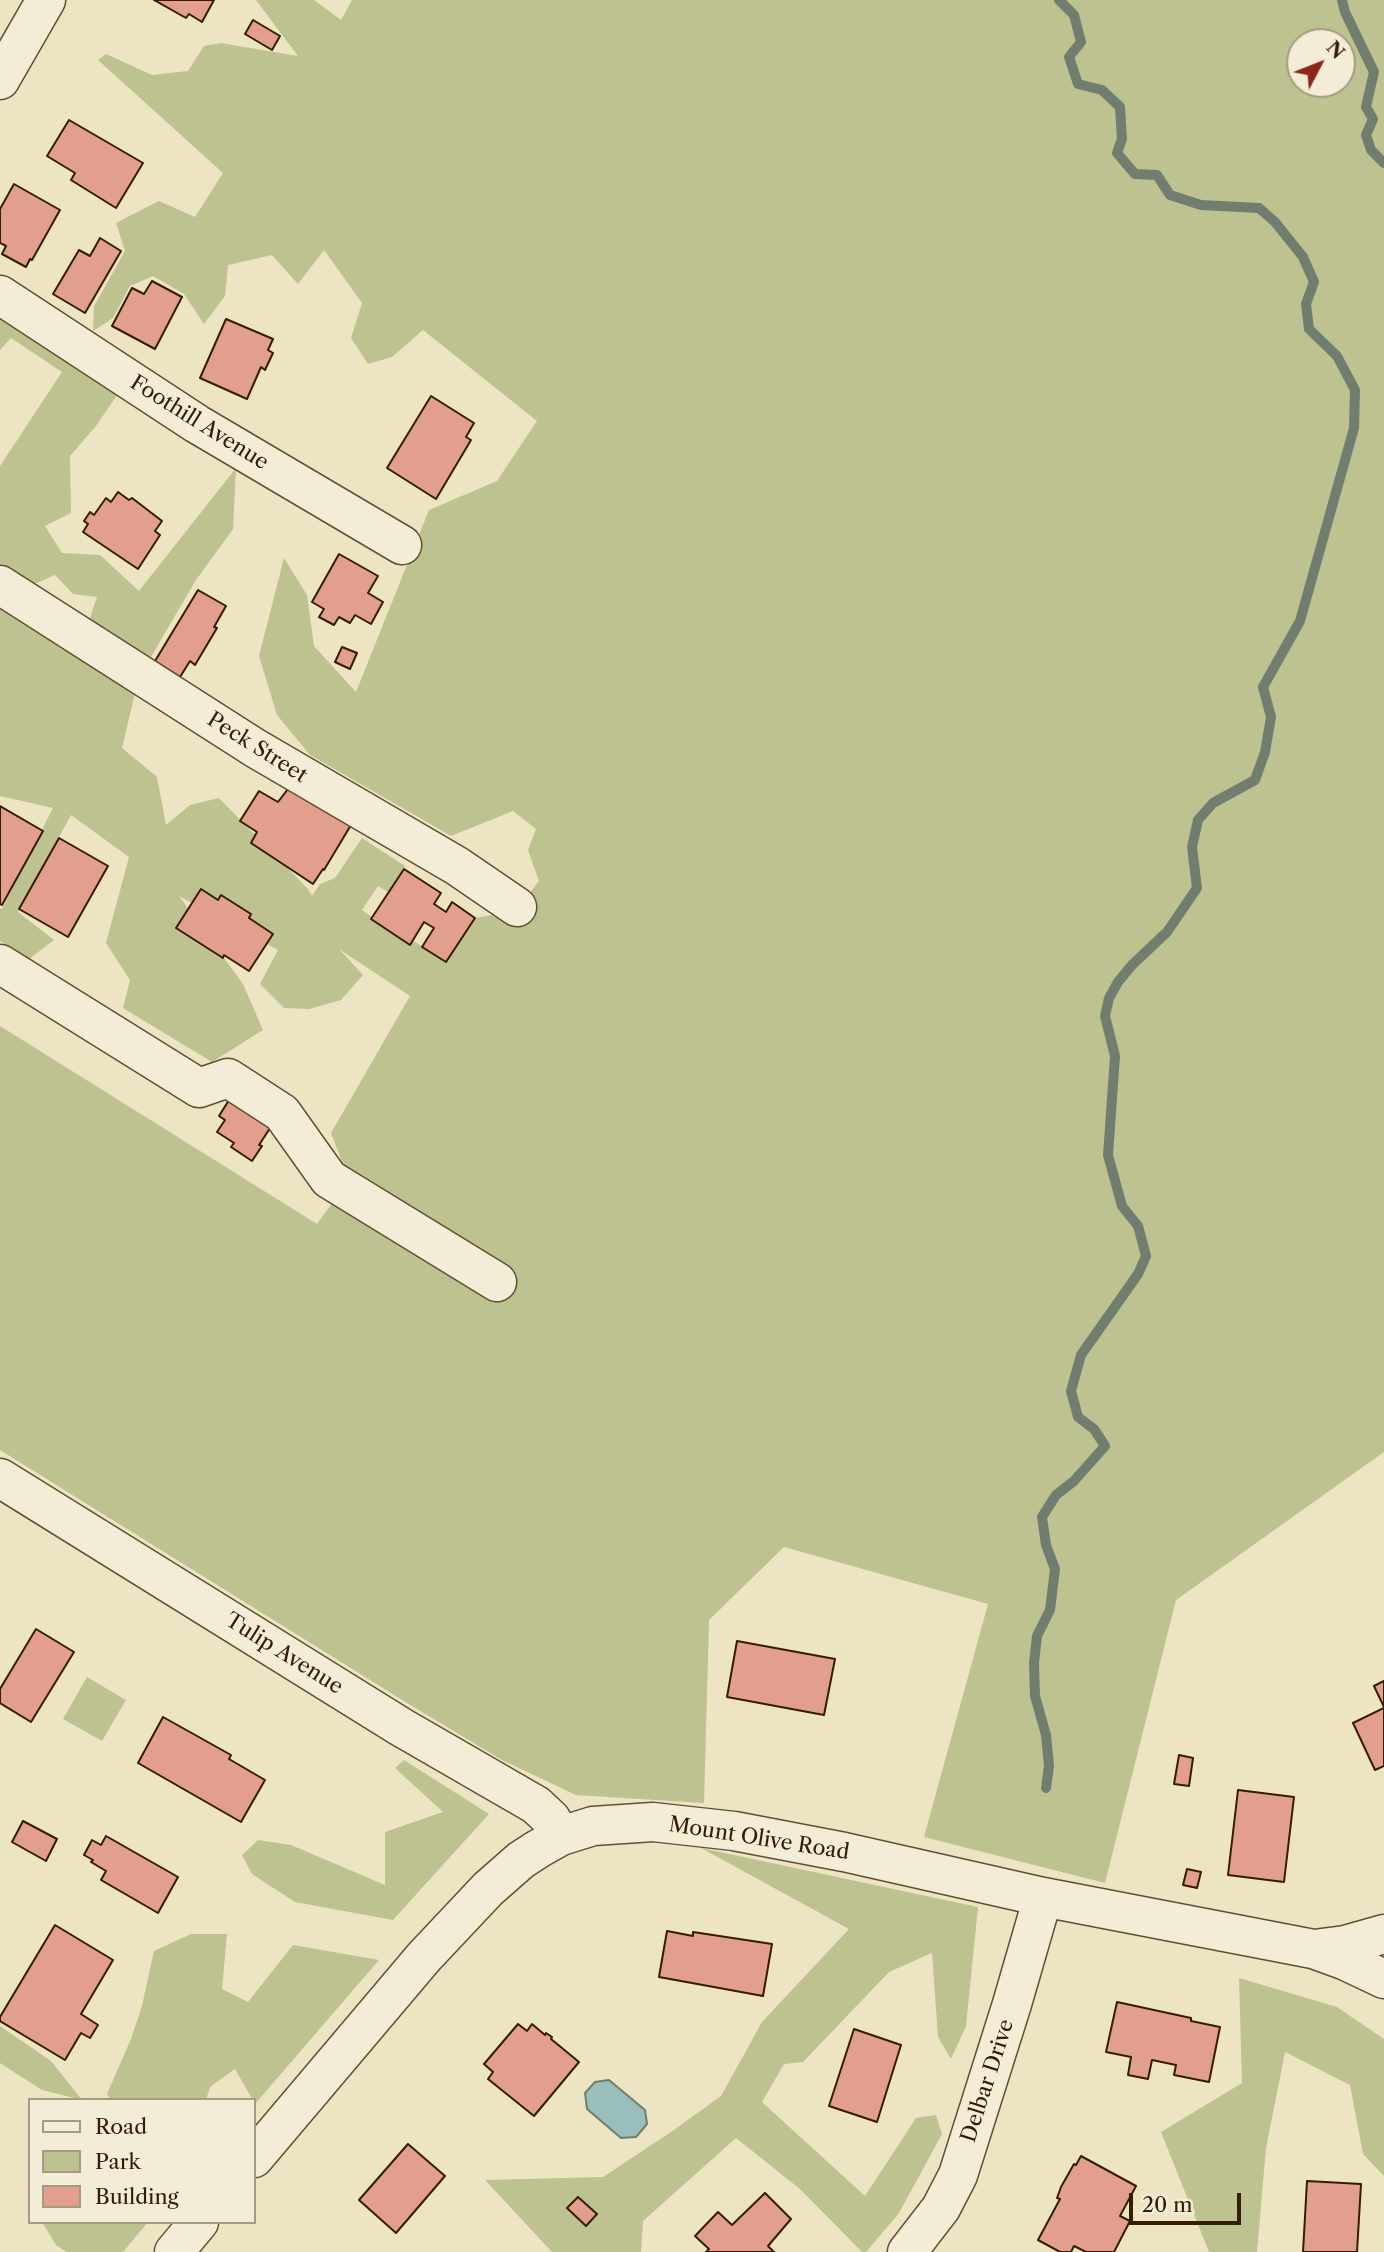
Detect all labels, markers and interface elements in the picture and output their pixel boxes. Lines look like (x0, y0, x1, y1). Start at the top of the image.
north arrow (1286, 28, 1356, 98)
text: N (1321, 36, 1350, 64)
street label: Foothill Avenue (125, 370, 273, 476)
street label: Peck Street (202, 707, 312, 789)
street label: Tulip Avenue (221, 1608, 347, 1700)
street label: Mount Olive Road (667, 1812, 851, 1866)
street label: Delbar Drive (956, 2016, 1020, 2146)
legend (28, 2098, 256, 2224)
text: Road (95, 2114, 147, 2139)
text: Park (95, 2149, 141, 2174)
scale bar (1132, 2178, 1244, 2222)
text: Building (95, 2184, 179, 2209)
text: 20 m (1142, 2192, 1193, 2217)

